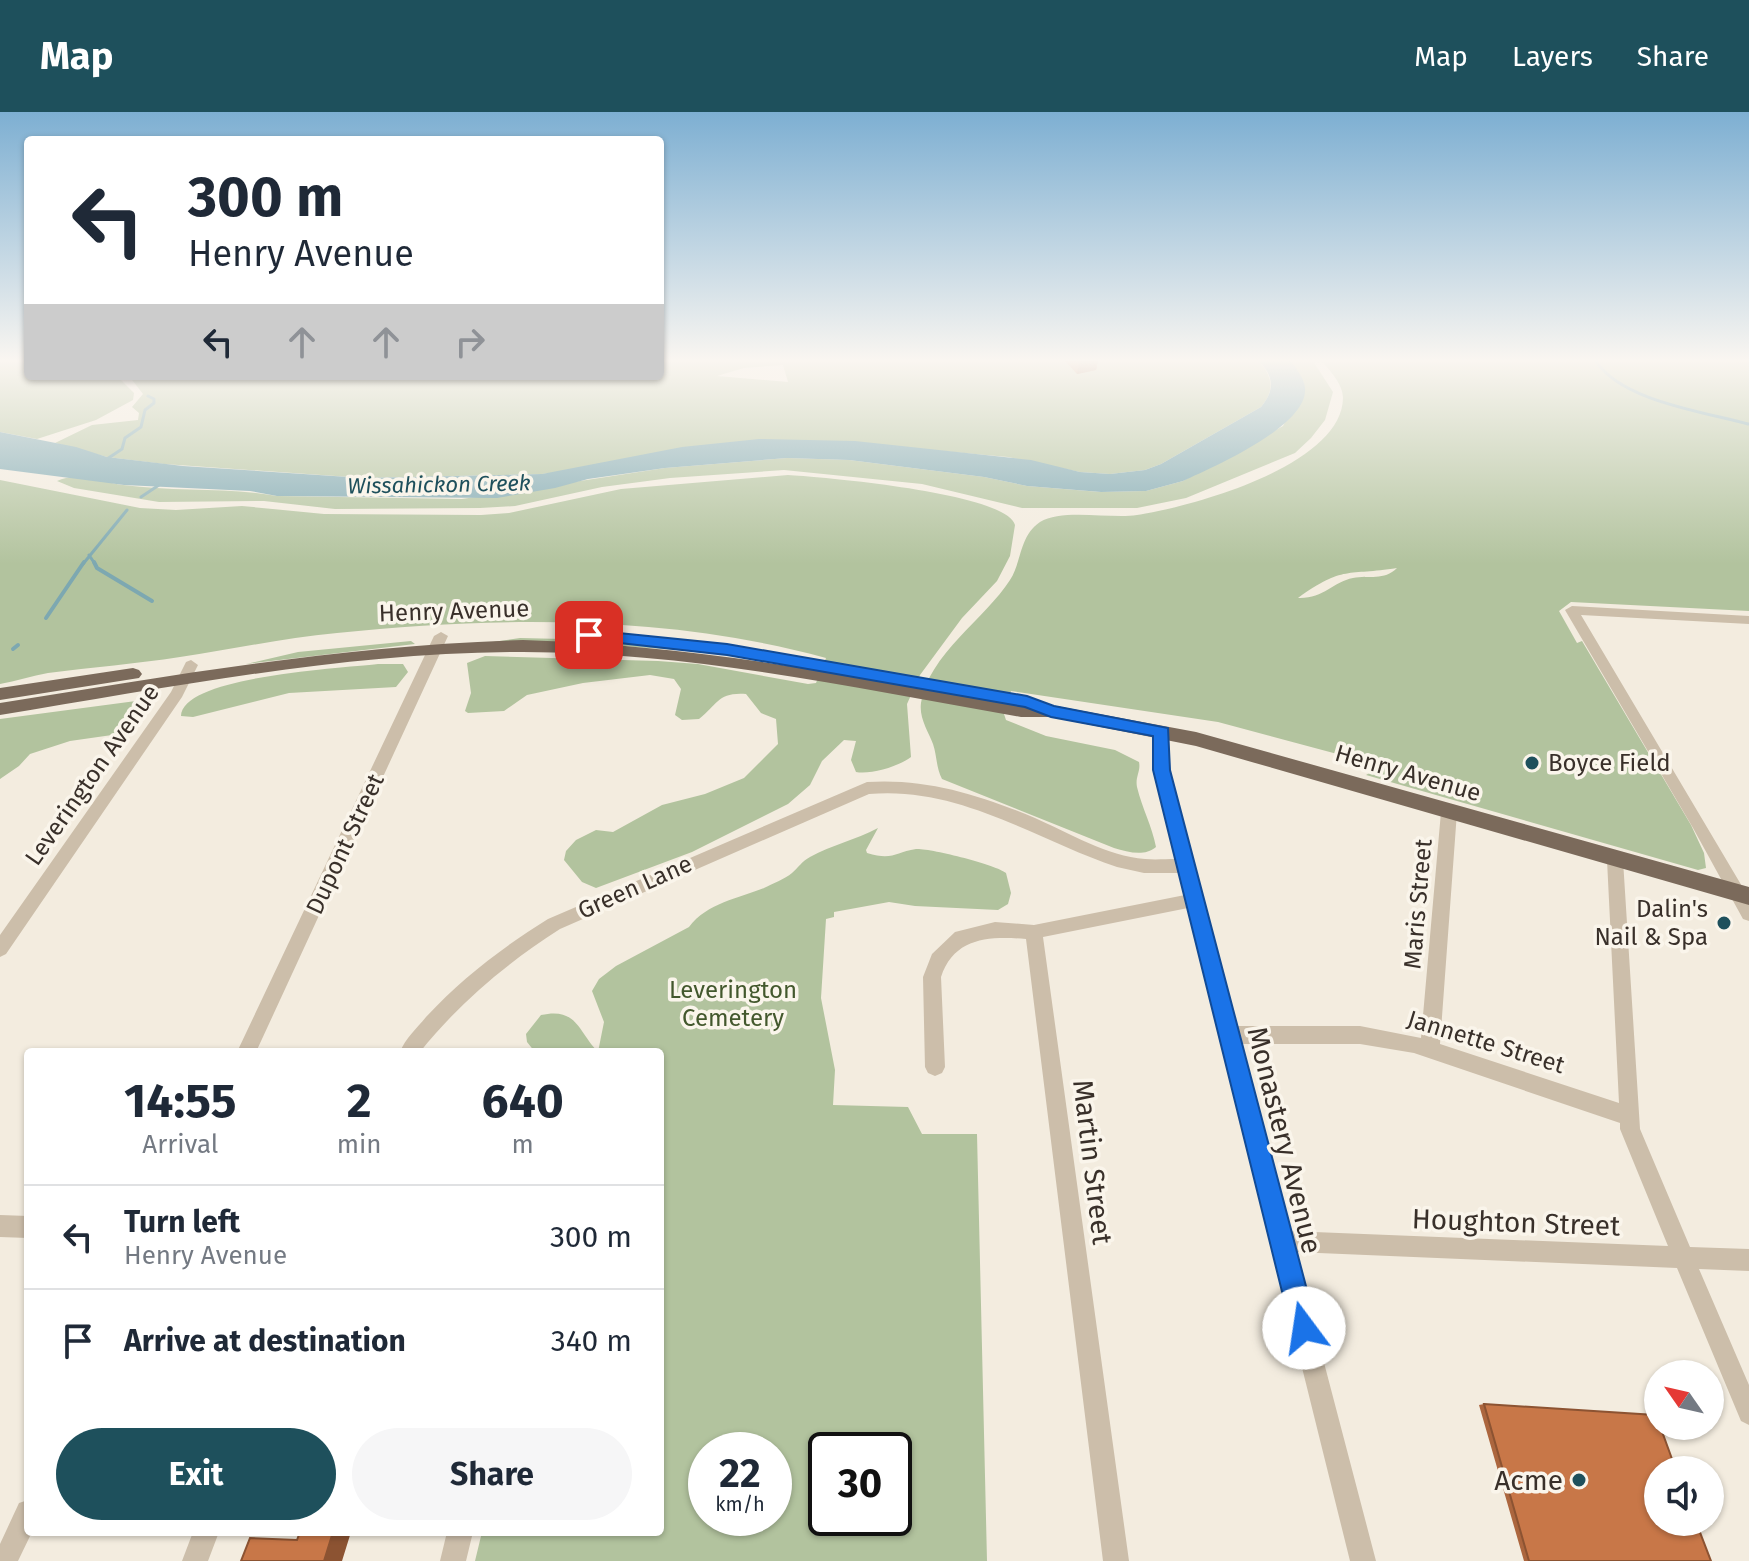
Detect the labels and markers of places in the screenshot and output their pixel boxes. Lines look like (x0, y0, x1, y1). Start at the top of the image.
pin (555, 601, 623, 669)
place label: Boyce Field (1548, 749, 1671, 777)
marker: Boyce Field (1523, 754, 1541, 772)
place label: Dalin's Nail & Spa (1594, 895, 1708, 951)
marker: Dalin's Nail & Spa (1715, 914, 1733, 932)
place label: Acme (1494, 1464, 1563, 1497)
marker: Acme (1570, 1471, 1588, 1489)

